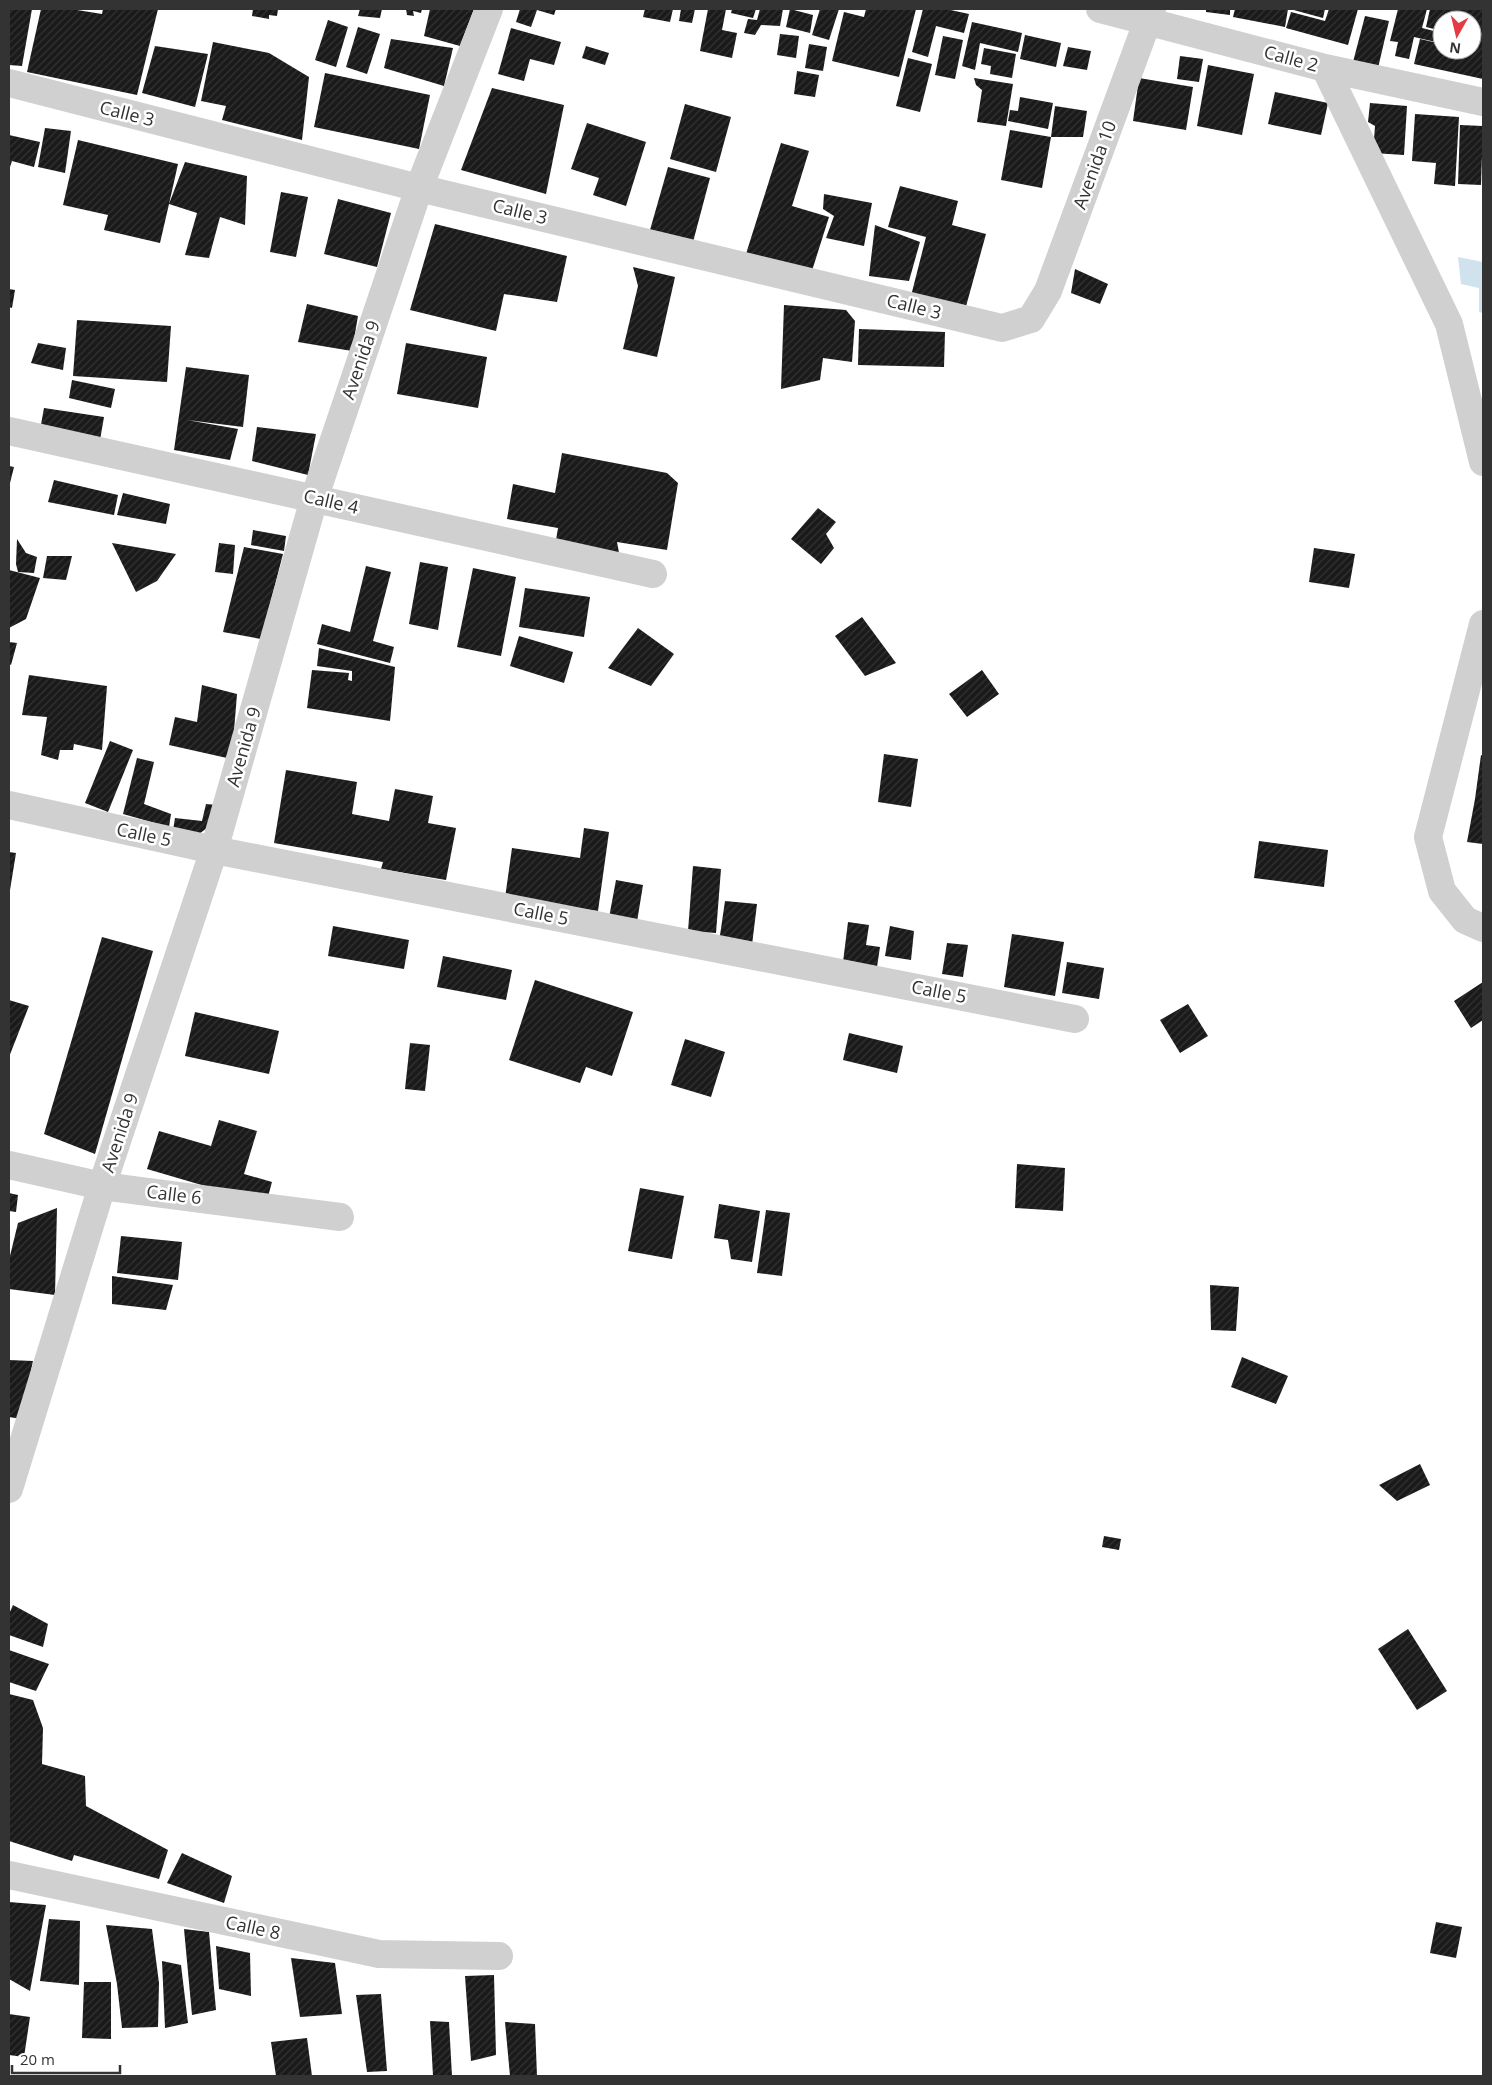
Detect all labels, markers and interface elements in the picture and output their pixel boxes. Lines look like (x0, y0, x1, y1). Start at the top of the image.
north arrow (1432, 10, 1482, 60)
text: N (1448, 38, 1462, 59)
street label: Calle 2 (1261, 39, 1321, 77)
street label: Calle 3 (97, 95, 157, 131)
street label: Avenida 10 (1067, 117, 1121, 212)
street label: Calle 3 (490, 193, 550, 229)
street label: Calle 3 (884, 288, 944, 324)
street label: Avenida 9 (335, 317, 385, 402)
street label: Calle 4 (301, 483, 361, 519)
street label: Avenida 9 (220, 704, 266, 789)
street label: Calle 5 (115, 817, 174, 852)
street label: Calle 5 (512, 896, 571, 930)
street label: Calle 5 (910, 974, 969, 1008)
street label: Avenida 9 (95, 1090, 143, 1175)
street label: Calle 6 (145, 1179, 203, 1209)
street label: Calle 8 (224, 1910, 283, 1945)
scale bar (12, 2042, 120, 2074)
text: 20 m (20, 2049, 55, 2069)

